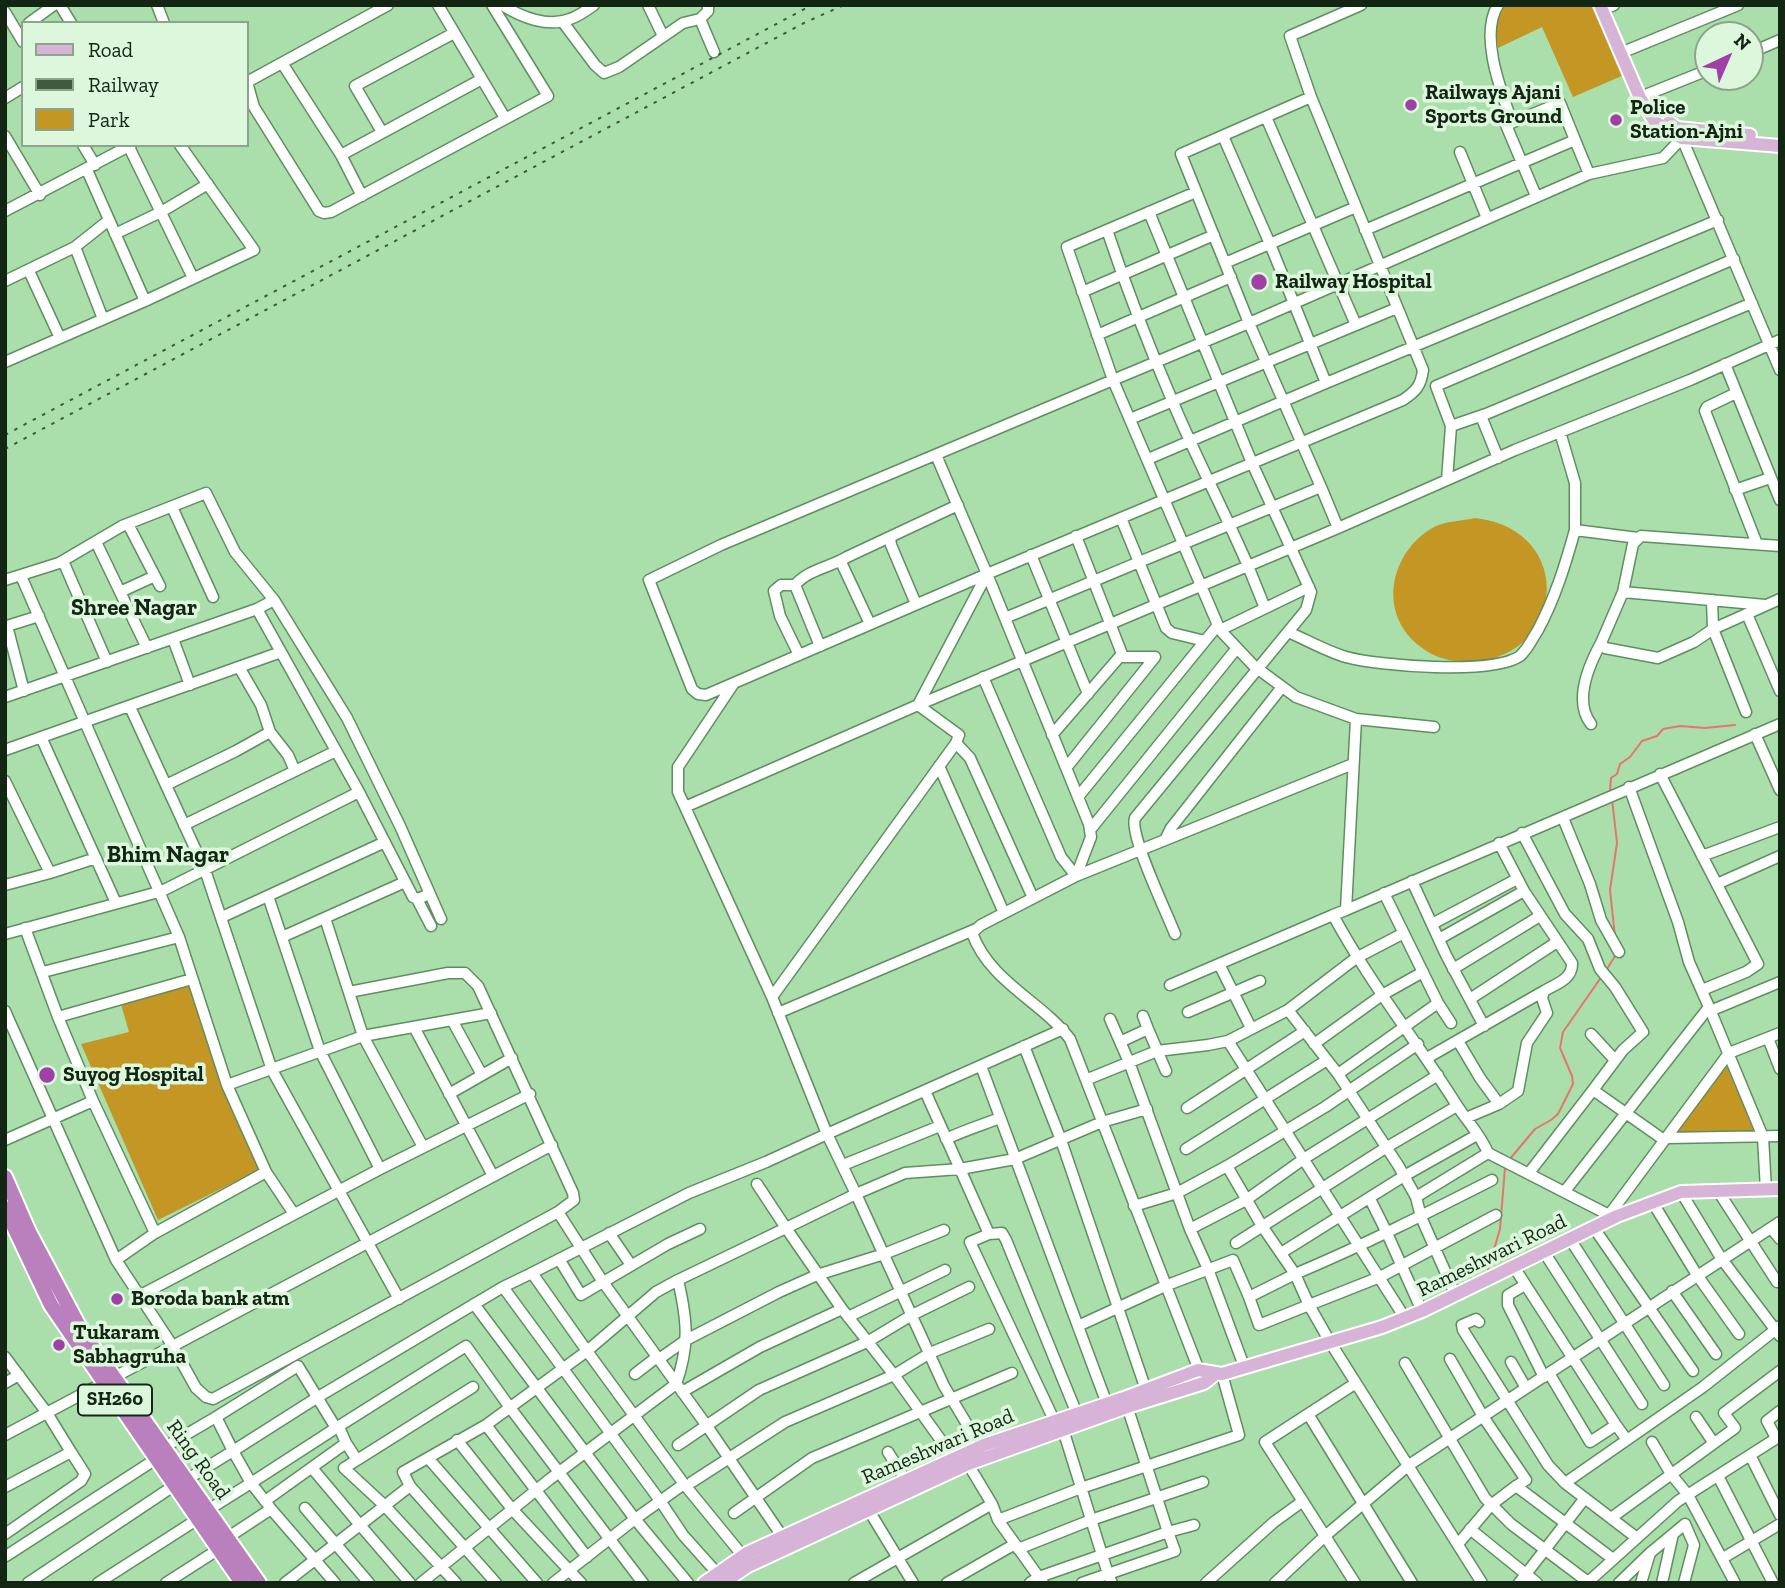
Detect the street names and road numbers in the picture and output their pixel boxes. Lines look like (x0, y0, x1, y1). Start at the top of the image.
street label: Rameshwari Road (1413, 1209, 1571, 1303)
road number: SH260 (78, 1384, 152, 1416)
street label: Rameshwari Road (858, 1404, 1018, 1490)
street label: Ring Road (161, 1415, 235, 1505)

